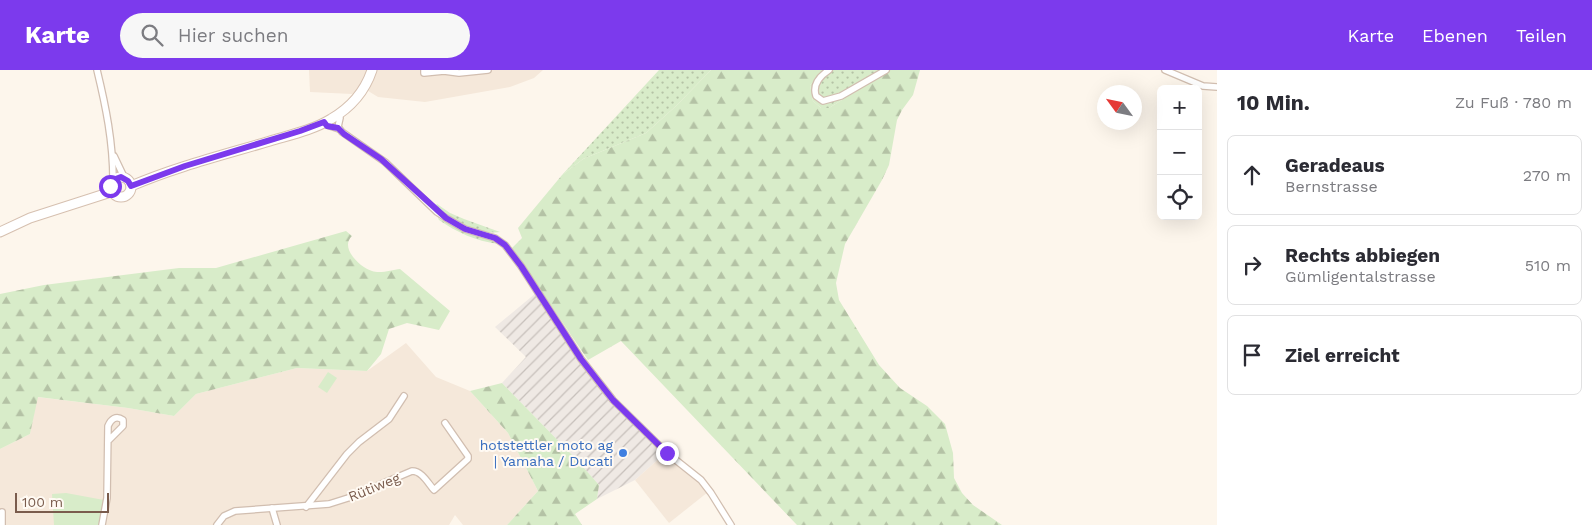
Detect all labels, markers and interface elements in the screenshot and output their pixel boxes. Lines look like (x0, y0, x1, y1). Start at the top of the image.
search box (120, 13, 470, 58)
text: Karte (25, 21, 90, 49)
icon: search (138, 21, 166, 49)
text: Hier suchen (178, 24, 288, 47)
text: Karte (1348, 25, 1394, 46)
text: Ebenen (1422, 25, 1488, 46)
text: Teilen (1516, 25, 1567, 46)
north arrow (1097, 85, 1142, 130)
map controls (1157, 85, 1202, 220)
button: + (1157, 85, 1202, 130)
text: 10 Min. (1237, 90, 1310, 115)
text: Zu Fuß · 780 m (1455, 93, 1572, 112)
button: − (1157, 130, 1202, 175)
text: Geradeaus (1285, 154, 1385, 177)
icon: ahead (1238, 161, 1266, 189)
text: 270 m (1523, 166, 1571, 185)
route start (99, 175, 122, 198)
button: locate (1157, 175, 1202, 220)
text: Bernstrasse (1285, 177, 1378, 196)
text: Rechts abbiegen (1285, 244, 1440, 267)
icon: right (1238, 251, 1266, 279)
text: 510 m (1525, 256, 1571, 275)
text: Gümligentalstrasse (1285, 267, 1436, 286)
icon: arrive (1238, 341, 1266, 369)
text: Ziel erreicht (1285, 344, 1400, 367)
place label: hotstettler moto ag | Yamaha / Ducati (480, 437, 614, 469)
route end (656, 442, 679, 465)
marker: hotstettler moto ag | Yamaha / Ducati (617, 447, 629, 459)
street label: Rütiweg (346, 469, 403, 505)
scale bar (15, 490, 109, 513)
text: 100 m (22, 494, 63, 510)

